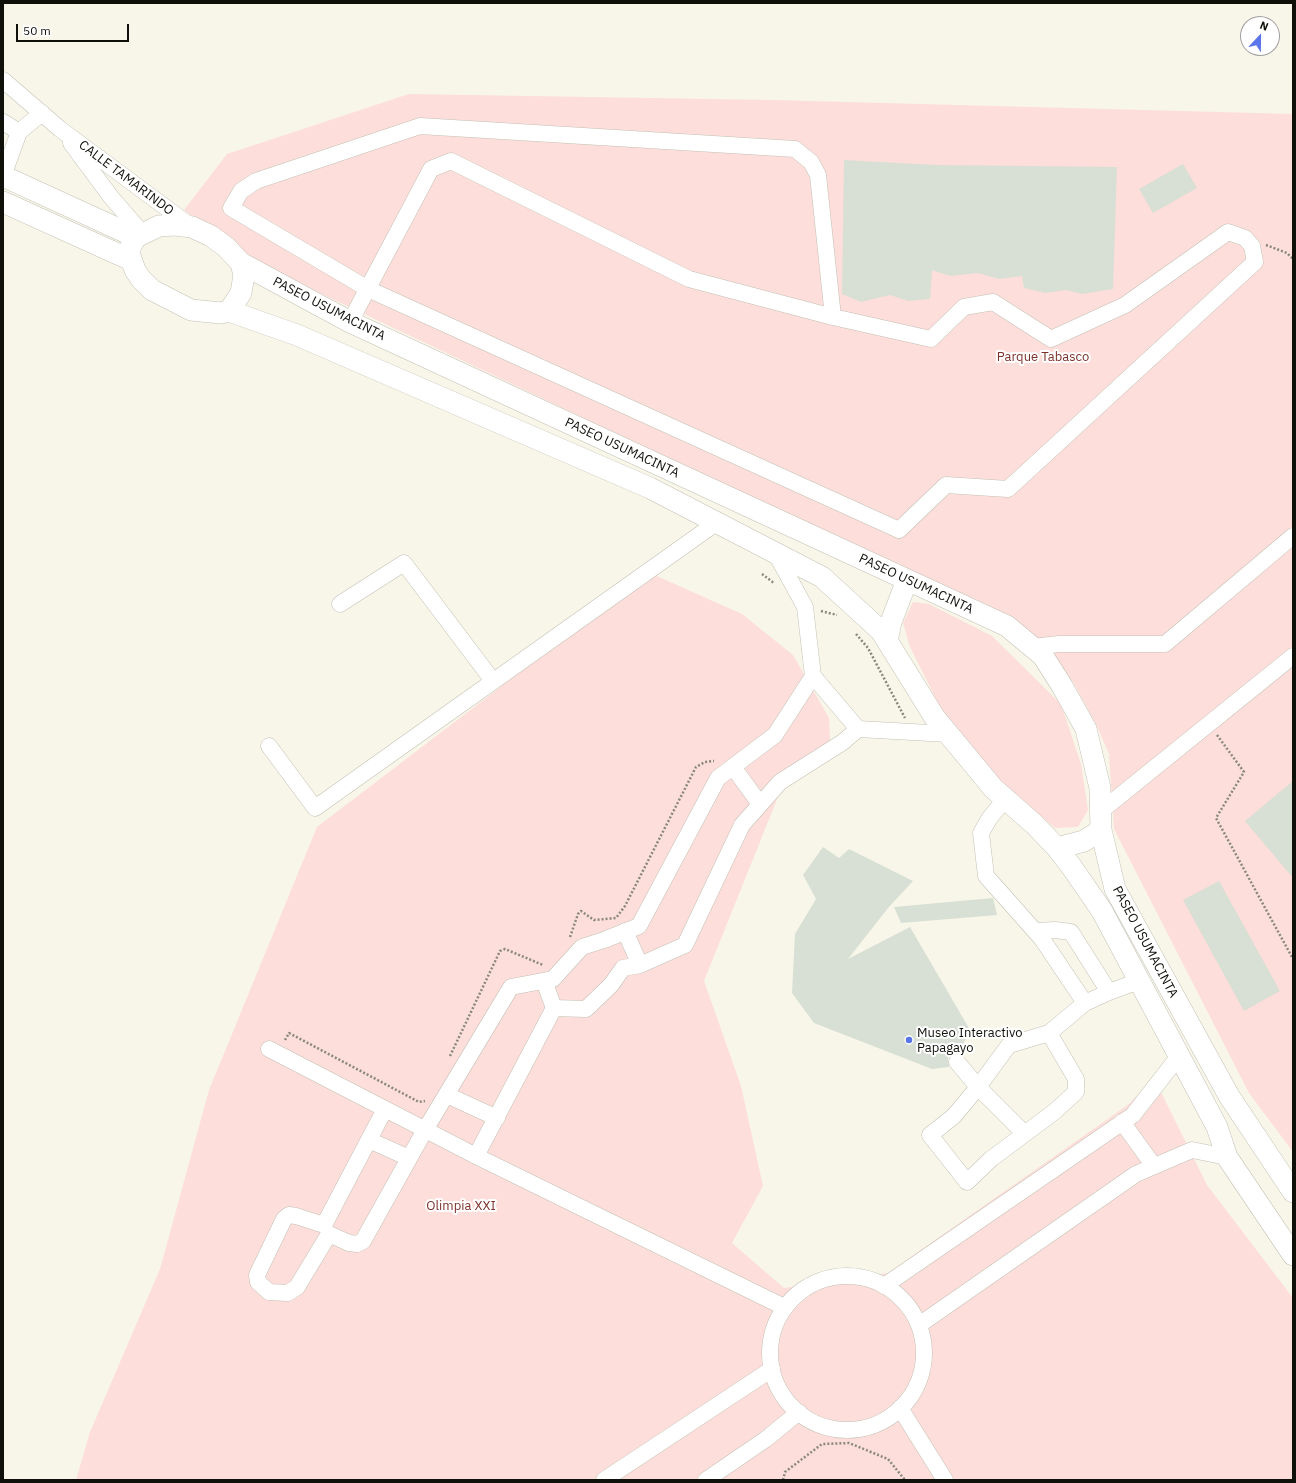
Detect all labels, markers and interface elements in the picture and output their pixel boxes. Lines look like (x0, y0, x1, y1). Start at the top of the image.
scale bar (18, 16, 131, 42)
north arrow (1240, 16, 1280, 56)
text: N (1258, 18, 1270, 34)
text: 50 m (23, 23, 51, 38)
street label: CALLE TAMARINDO (76, 137, 176, 219)
street label: PASEO USUMACINTA (270, 274, 388, 344)
park label: Parque Tabasco (997, 349, 1089, 365)
street label: PASEO USUMACINTA (562, 415, 682, 481)
street label: PASEO USUMACINTA (856, 551, 976, 617)
street label: PASEO USUMACINTA (1109, 883, 1181, 1001)
place label: Museo Interactivo Papagayo (917, 1025, 1023, 1056)
marker: Museo Interactivo Papagayo (904, 1035, 914, 1045)
park label: Olimpia XXI (426, 1198, 496, 1214)

